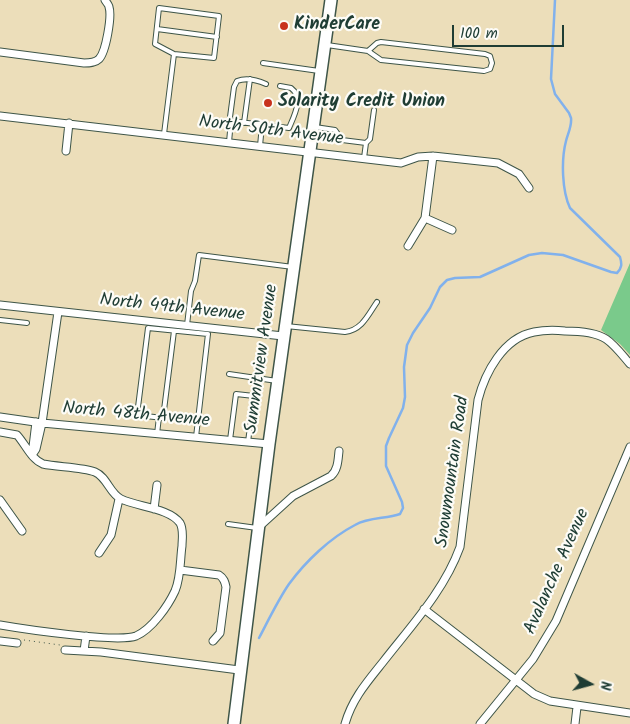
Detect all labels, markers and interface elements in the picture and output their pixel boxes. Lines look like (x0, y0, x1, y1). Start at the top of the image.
place label: KinderCare (294, 15, 380, 37)
scale bar (455, 15, 568, 47)
marker: KinderCare (278, 20, 290, 32)
text: 100 m (460, 22, 498, 46)
place label: Solarity Credit Union (278, 92, 445, 114)
marker: Solarity Credit Union (262, 97, 274, 109)
street label: North 50th Avenue (197, 112, 345, 152)
street label: Summitview Avenue (242, 283, 284, 435)
street label: North 49th Avenue (98, 291, 246, 327)
street label: Snowmountain Road (433, 395, 475, 549)
street label: North 48th Avenue (61, 399, 211, 433)
street label: Avalanche Avenue (521, 506, 595, 638)
north arrow (565, 659, 615, 709)
text: N (593, 680, 616, 692)

